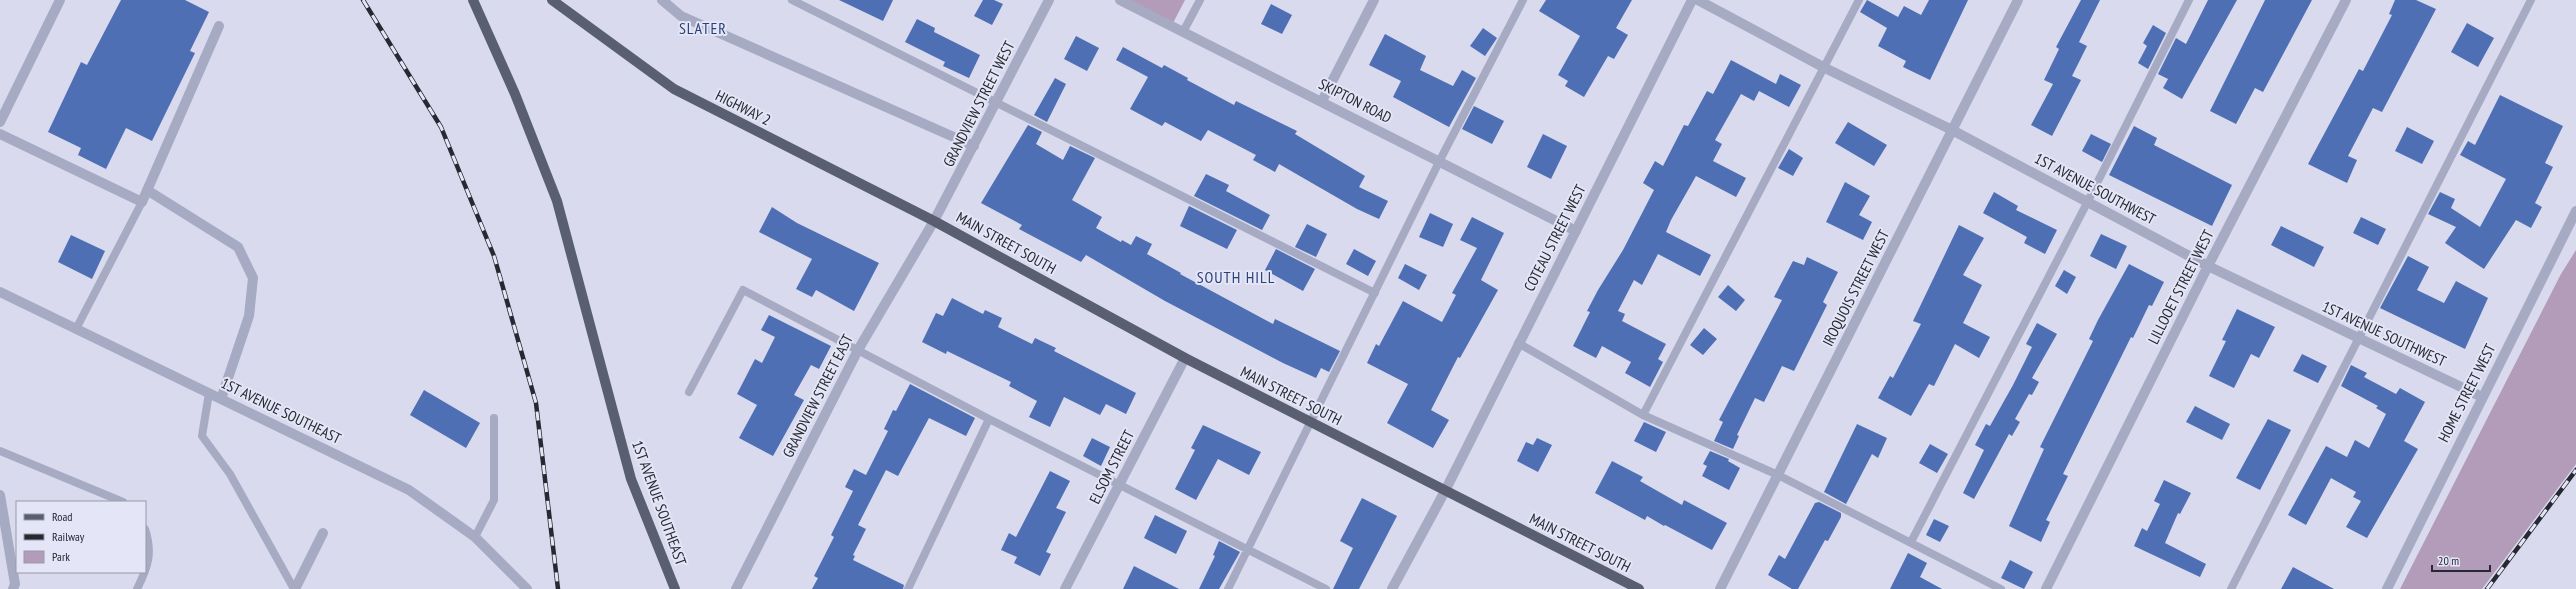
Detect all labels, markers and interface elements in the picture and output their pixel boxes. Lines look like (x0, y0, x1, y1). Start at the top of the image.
district label: SLATER (679, 18, 727, 38)
street label: GRANDVIEW STREET WEST (939, 37, 1019, 170)
street label: SKIPTON ROAD (1316, 74, 1395, 127)
street label: HIGHWAY 2 (712, 86, 774, 129)
street label: 1ST AVENUE SOUTHWEST (2031, 149, 2159, 229)
street label: COTEAU STREET WEST (1519, 181, 1590, 294)
street label: MAIN STREET SOUTH (953, 207, 1059, 278)
street label: IROQUOIS STREET WEST (1818, 226, 1893, 349)
street label: LILLOOET STREET WEST (2144, 226, 2218, 347)
district label: SOUTH HILL (1197, 267, 1275, 287)
street label: 1ST AVENUE SOUTHWEST (2319, 297, 2449, 371)
street label: GRANDVIEW STREET EAST (778, 331, 857, 461)
street label: HOME STREET WEST (2434, 340, 2500, 445)
street label: MAIN STREET SOUTH (1237, 362, 1345, 429)
street label: 1ST AVENUE SOUTHEAST (218, 373, 345, 448)
street label: ELSOM STREET (1085, 427, 1138, 507)
street label: 1ST AVENUE SOUTHEAST (628, 438, 691, 568)
legend (16, 501, 146, 573)
text: Road (52, 509, 72, 524)
street label: MAIN STREET SOUTH (1526, 509, 1634, 576)
text: Railway (52, 529, 85, 544)
scale bar (2432, 547, 2490, 573)
text: Park (52, 549, 70, 564)
text: 20 m (2438, 553, 2459, 568)

